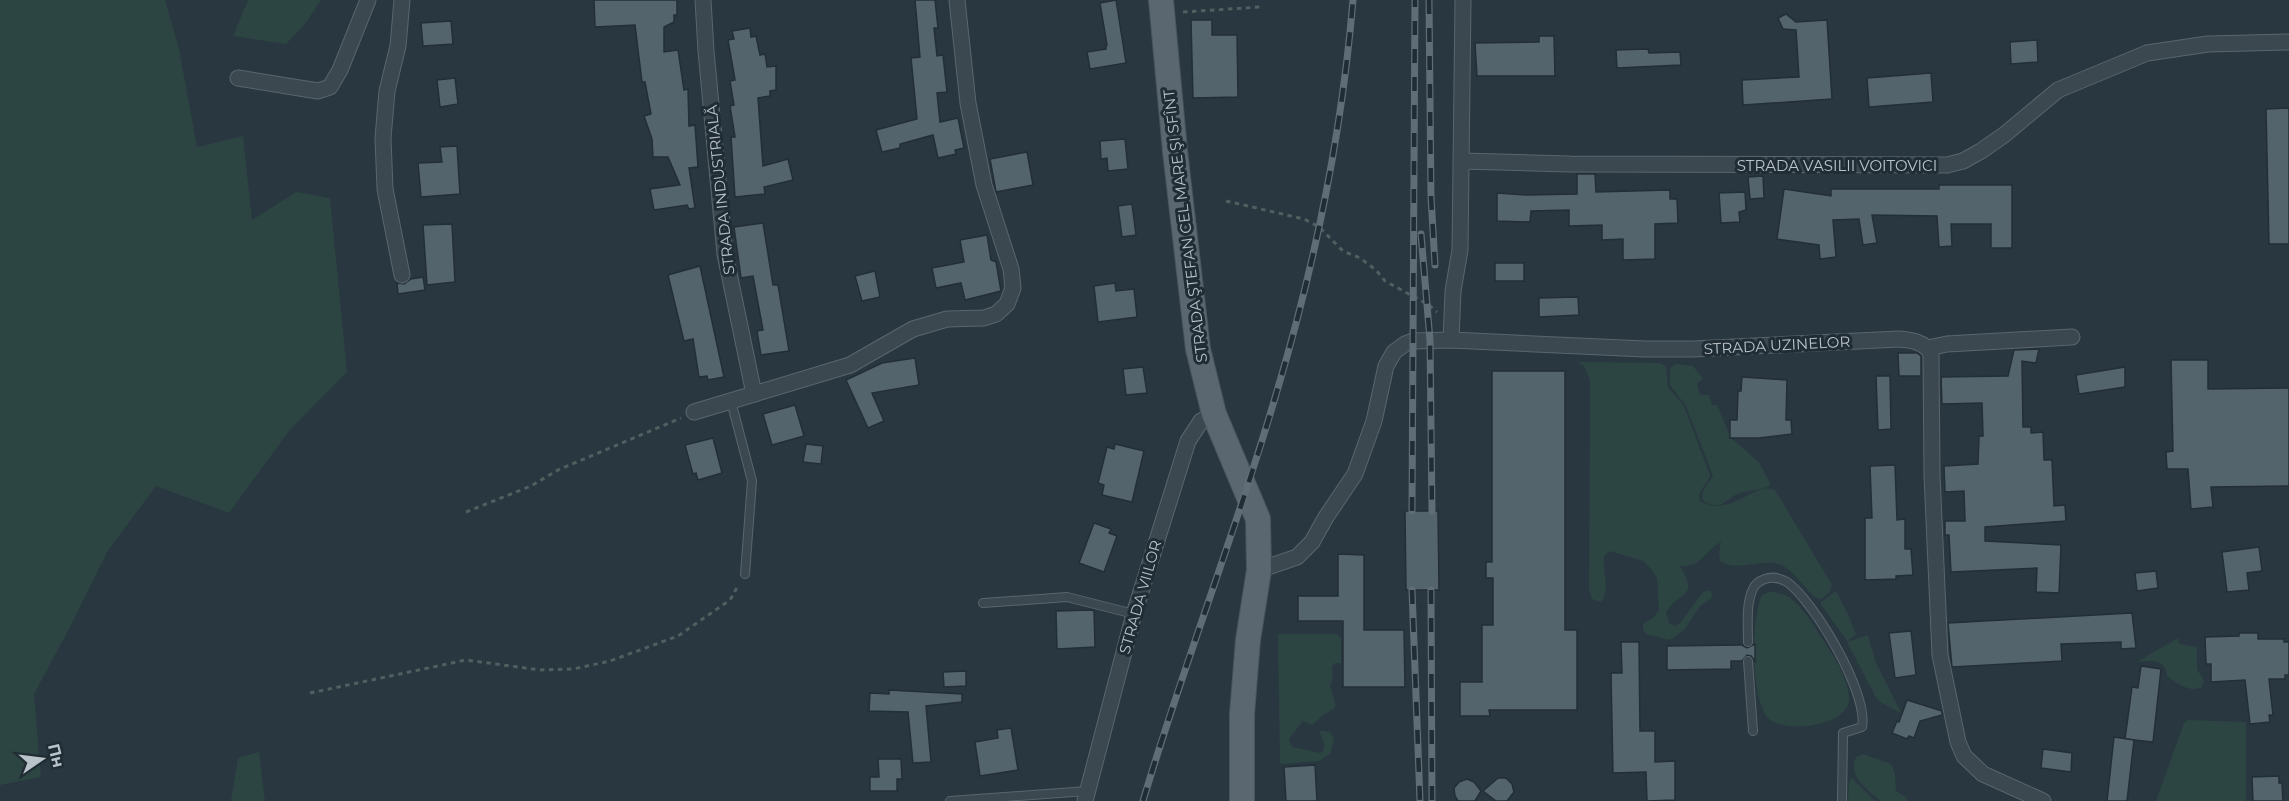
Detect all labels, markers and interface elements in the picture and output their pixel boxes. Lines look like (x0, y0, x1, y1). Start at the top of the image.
street label: STRADA ŞTEFAN CEL MARE ŞI SFÎNT (1159, 88, 1211, 364)
street label: STRADA INDUSTRIALĂ (702, 104, 738, 276)
street label: STRADA VASILII VOITOVICI (1737, 156, 1937, 175)
street label: STRADA UZINELOR (1703, 332, 1851, 358)
street label: STRADA VIILOR (1115, 538, 1165, 656)
north arrow (12, 729, 72, 789)
text: Пн (44, 741, 68, 769)

